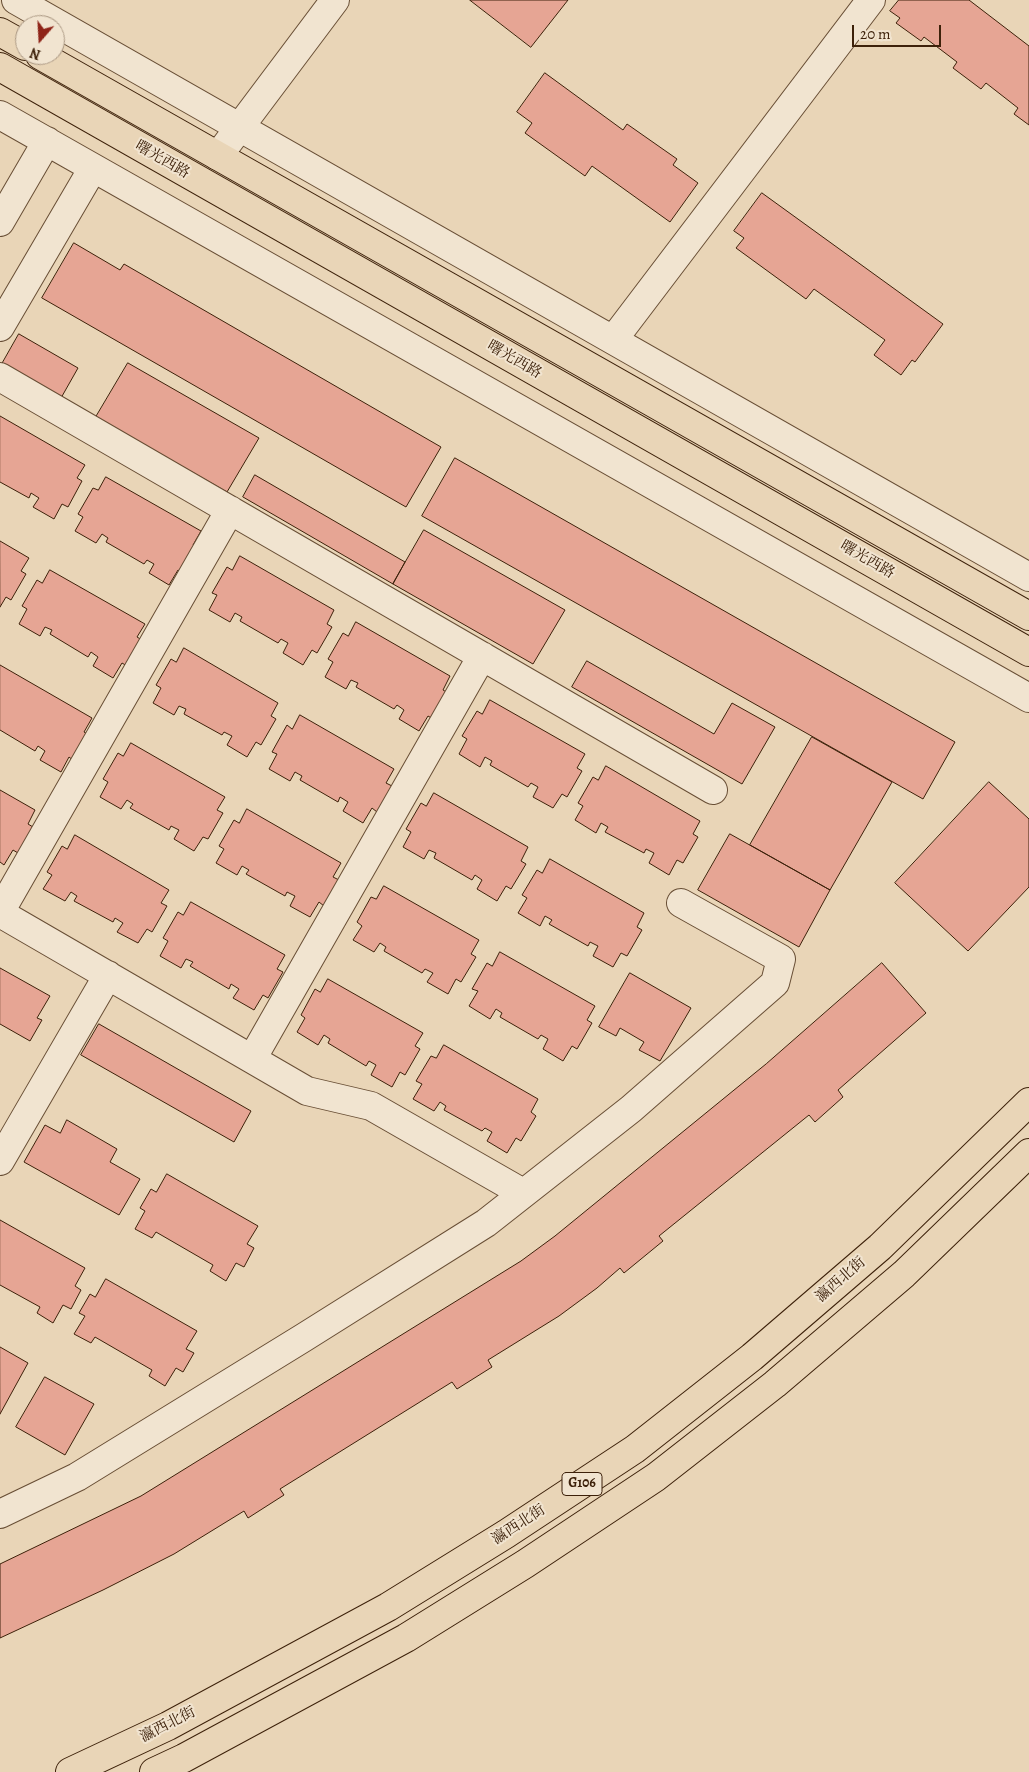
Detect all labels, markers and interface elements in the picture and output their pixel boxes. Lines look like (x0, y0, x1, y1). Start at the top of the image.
north arrow (15, 15, 65, 65)
scale bar (854, 15, 943, 47)
text: 20 m (860, 24, 891, 44)
text: N (27, 43, 43, 64)
street label: 曙光西路 (132, 137, 192, 183)
street label: 曙光西路 (484, 337, 544, 383)
street label: 曙光西路 (837, 537, 897, 583)
street label: 瀛西北街 (812, 1254, 870, 1306)
road number: G106 (562, 1472, 602, 1496)
street label: 瀛西北街 (489, 1501, 549, 1549)
street label: 瀛西北街 (137, 1703, 199, 1747)

